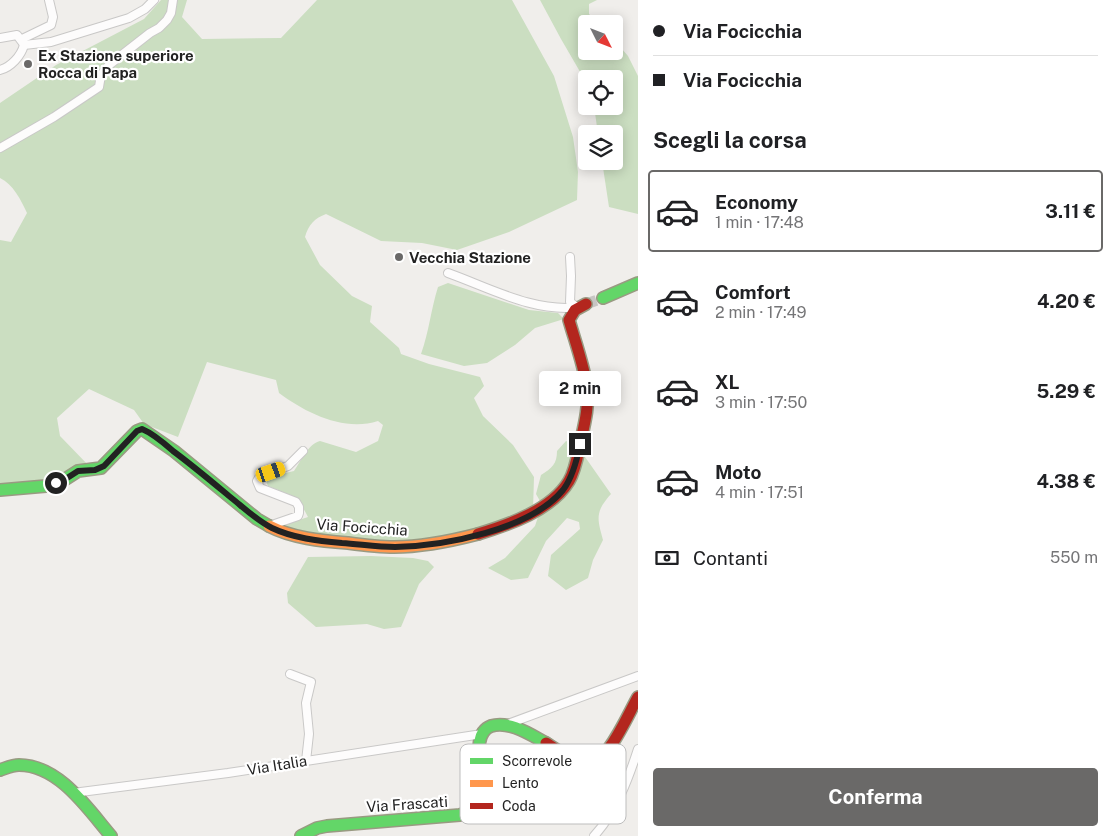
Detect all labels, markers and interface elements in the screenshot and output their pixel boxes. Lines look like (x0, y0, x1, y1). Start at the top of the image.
north arrow (578, 15, 622, 60)
map controls (578, 15, 623, 170)
text: Via Focicchia (683, 20, 802, 42)
place label: Ex Stazione superiore Rocca di Papa (38, 47, 194, 81)
marker: Ex Stazione superiore Rocca di Papa (22, 58, 34, 70)
text: Via Focicchia (683, 69, 802, 91)
button: locate (578, 70, 623, 115)
button: layers (578, 125, 623, 170)
text: Scegli la corsa (653, 127, 807, 153)
icon: car (655, 189, 700, 234)
text: Economy (715, 191, 798, 213)
text: 3.11 € (1045, 200, 1096, 222)
text: 1 min · 17:48 (715, 213, 804, 232)
place label: Vecchia Stazione (409, 249, 531, 266)
marker: Vecchia Stazione (393, 251, 405, 263)
icon: car (655, 279, 700, 324)
text: Comfort (715, 281, 791, 303)
text: 4.20 € (1037, 290, 1096, 312)
text: 2 min · 17:49 (715, 303, 807, 322)
icon: car (655, 369, 700, 414)
text: XL (715, 371, 740, 393)
callout: 2 min (539, 372, 621, 406)
text: 2 min (559, 379, 601, 398)
text: 5.29 € (1036, 380, 1096, 402)
text: 3 min · 17:50 (715, 393, 807, 412)
route end (569, 433, 591, 455)
icon: car (655, 459, 700, 504)
car (254, 460, 287, 484)
text: Moto (715, 461, 761, 483)
text: 4.38 € (1036, 470, 1096, 492)
route start (45, 472, 67, 494)
text: 4 min · 17:51 (715, 483, 804, 502)
street label: Via Focicchia (316, 515, 408, 539)
icon: cash (653, 544, 681, 572)
text: Contanti (693, 547, 768, 569)
text: 550 m (1050, 548, 1098, 567)
legend (460, 744, 626, 824)
street label: Via Italia (246, 752, 308, 778)
text: Scorrevole (502, 753, 572, 769)
button: Conferma (653, 768, 1098, 826)
text: Lento (502, 775, 539, 791)
street label: Via Frascati (366, 793, 448, 815)
text: Coda (502, 798, 536, 814)

